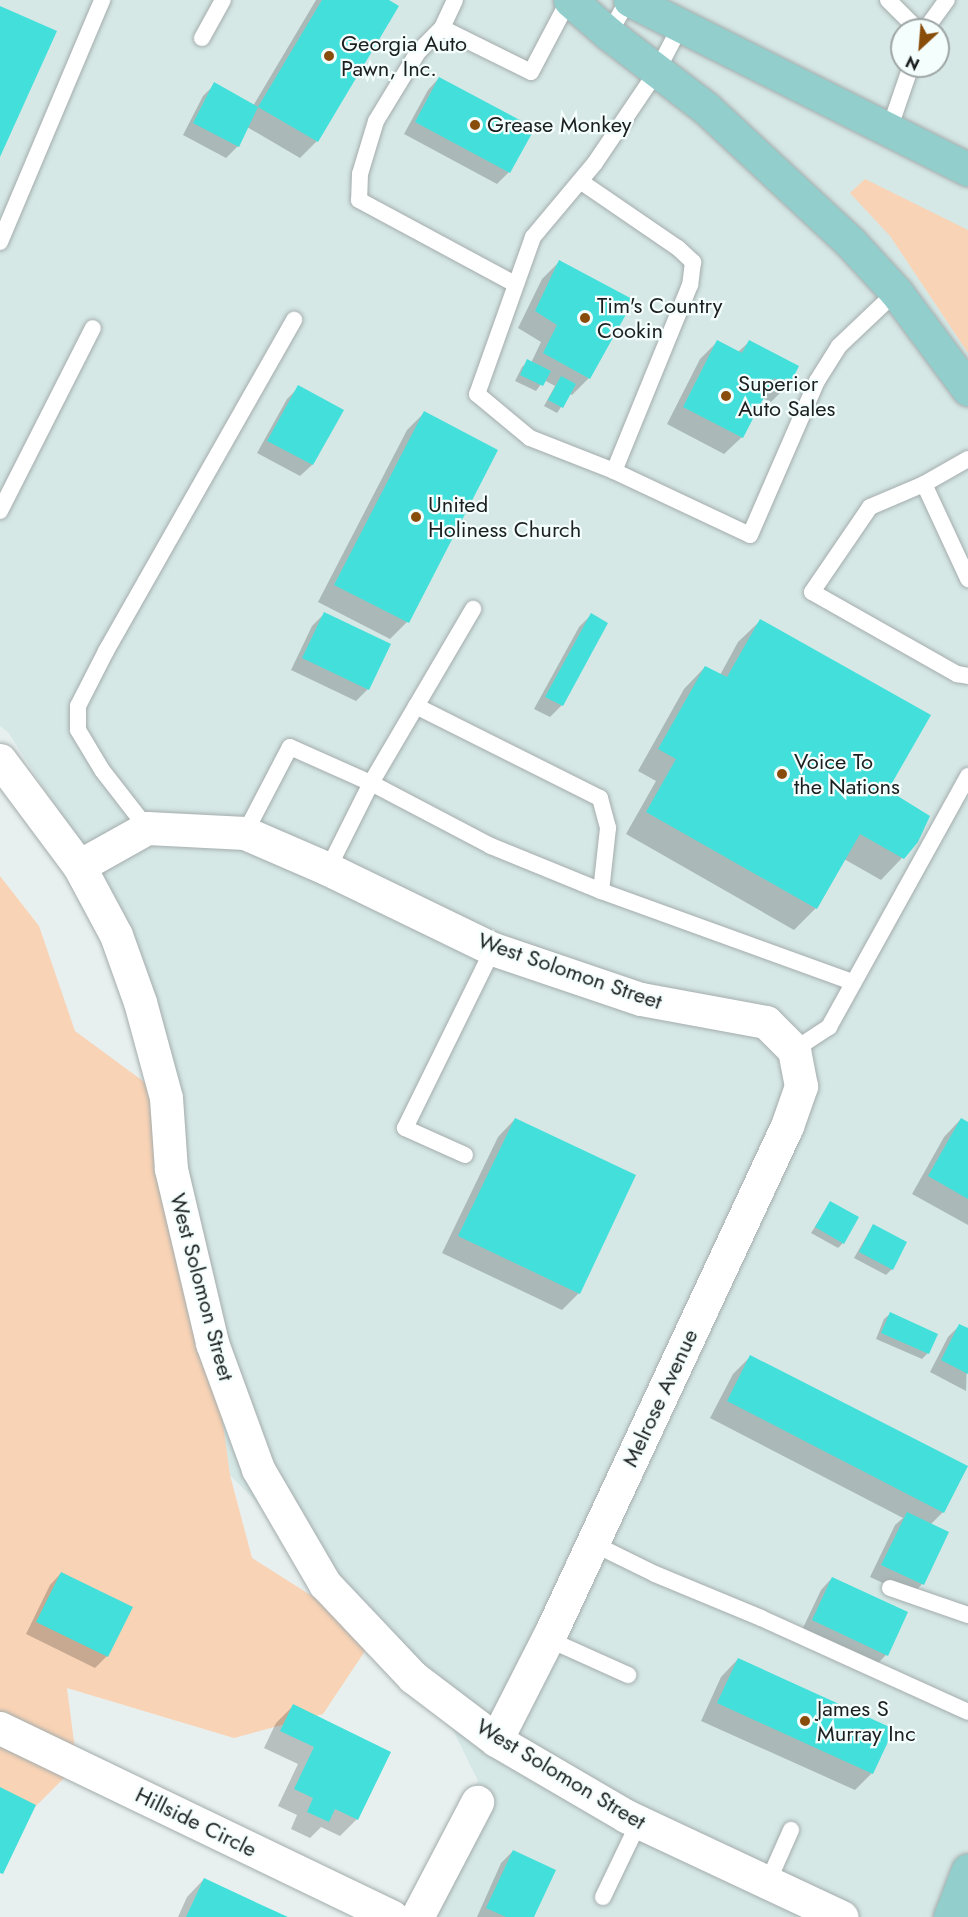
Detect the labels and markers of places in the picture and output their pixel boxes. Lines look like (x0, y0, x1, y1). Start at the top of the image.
place label: Georgia Auto Pawn, Inc. (341, 30, 467, 82)
marker: Georgia Auto Pawn, Inc. (322, 49, 336, 63)
place label: Grease Monkey (487, 112, 631, 138)
marker: Grease Monkey (468, 118, 482, 132)
place label: Tim's Country Cookin (597, 292, 722, 344)
marker: Tim's Country Cookin (578, 311, 592, 325)
place label: Superior Auto Sales (738, 370, 835, 422)
marker: Superior Auto Sales (719, 389, 733, 403)
place label: United Holiness Church (428, 491, 581, 542)
marker: United Holiness Church (409, 510, 423, 524)
place label: Voice To the Nations (794, 748, 900, 800)
marker: Voice To the Nations (775, 767, 789, 781)
place label: James S Murray Inc (817, 1695, 916, 1747)
marker: James S Murray Inc (798, 1714, 812, 1728)

